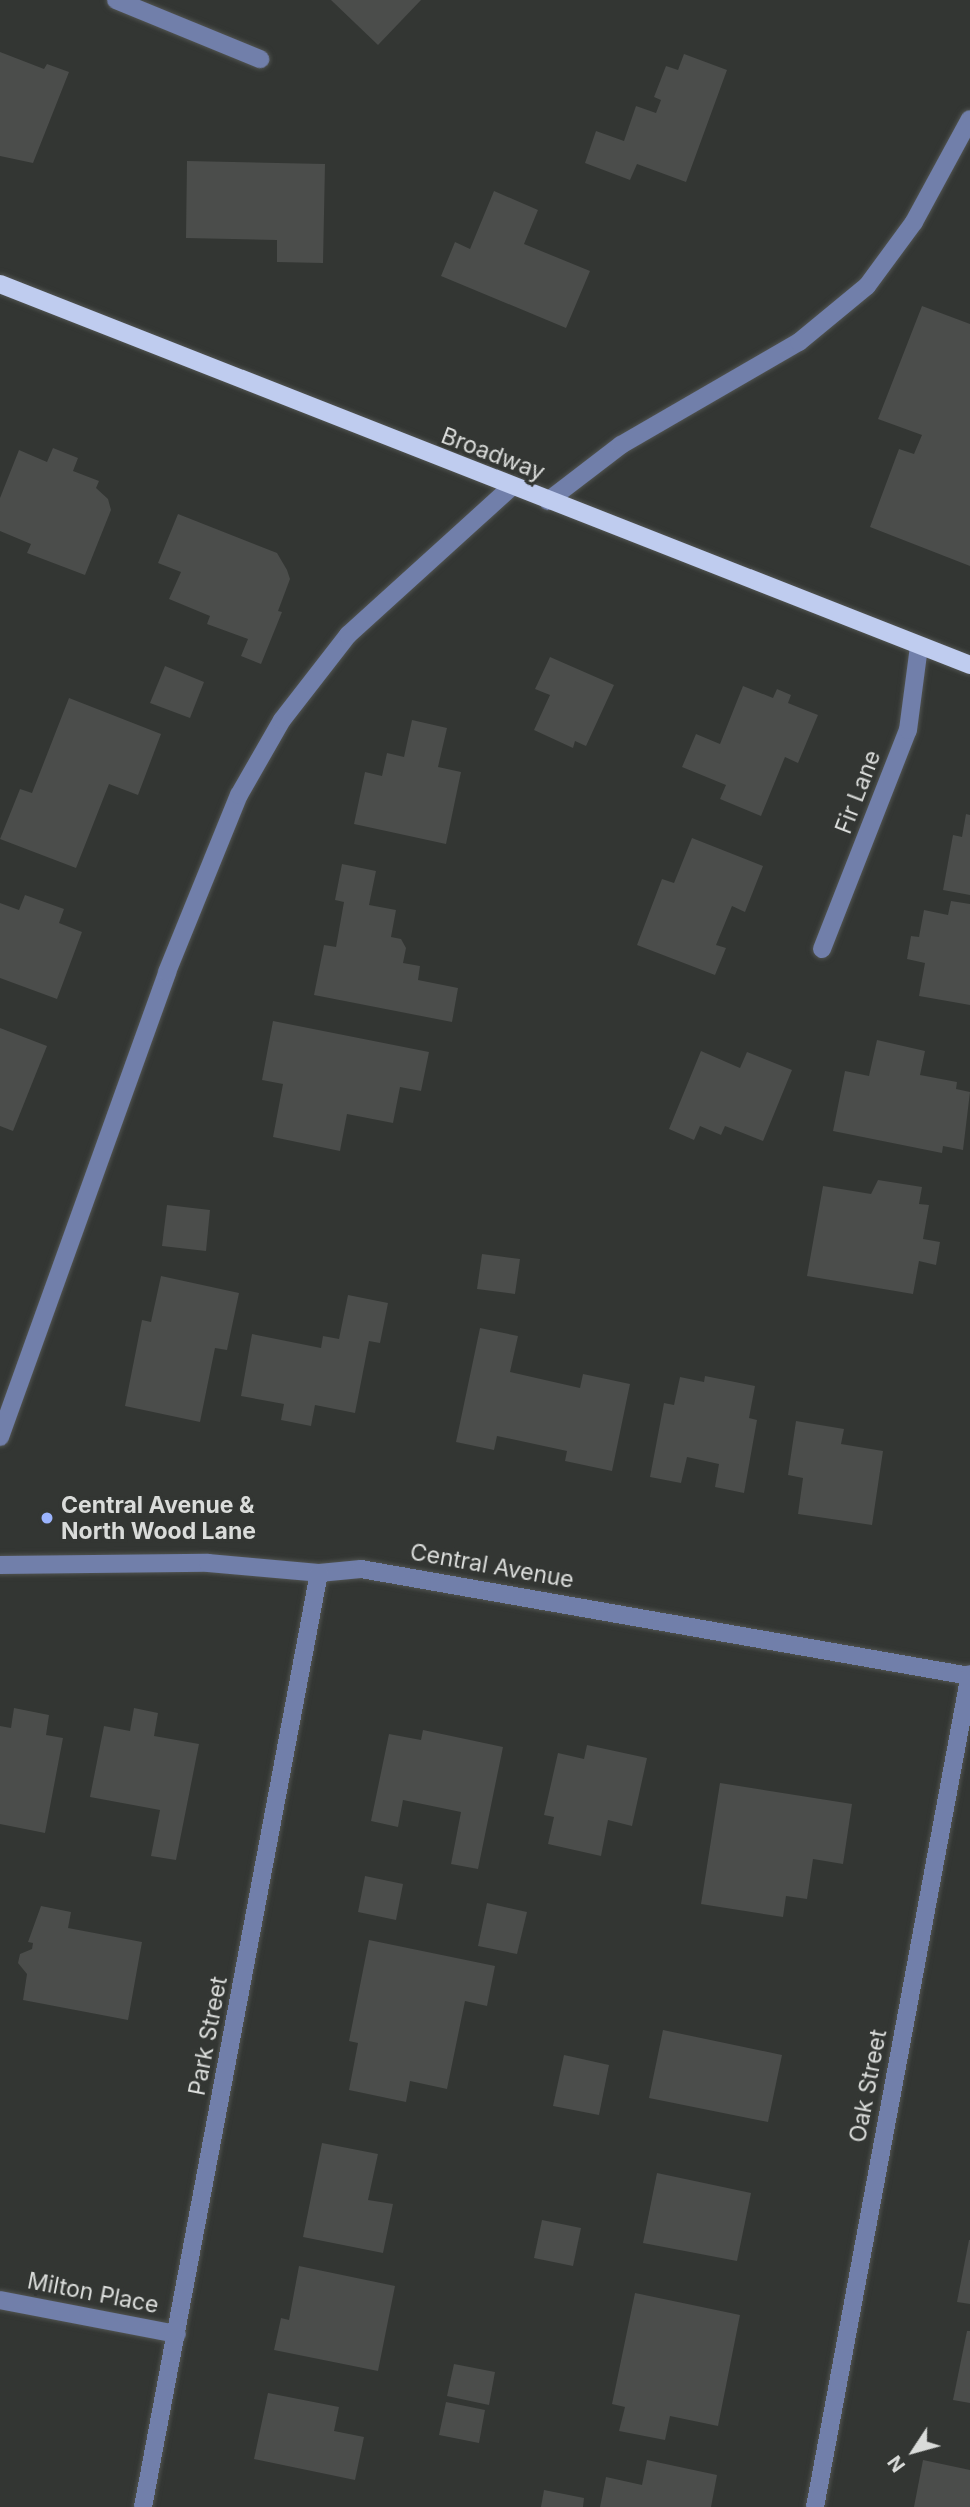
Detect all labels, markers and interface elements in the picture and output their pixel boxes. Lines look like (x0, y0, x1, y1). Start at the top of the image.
street label: Broadway (437, 422, 549, 486)
street label: Fir Lane (829, 746, 887, 838)
place label: Central Avenue & North Wood Lane (61, 1491, 256, 1545)
marker: Central Avenue & North Wood Lane (39, 1510, 55, 1526)
street label: Central Avenue (408, 1538, 576, 1594)
street label: Park Street (183, 1974, 233, 2098)
street label: Oak Street (844, 2027, 892, 2145)
street label: Milton Place (25, 2267, 161, 2319)
north arrow (879, 2416, 949, 2486)
text: N (883, 2451, 910, 2476)

